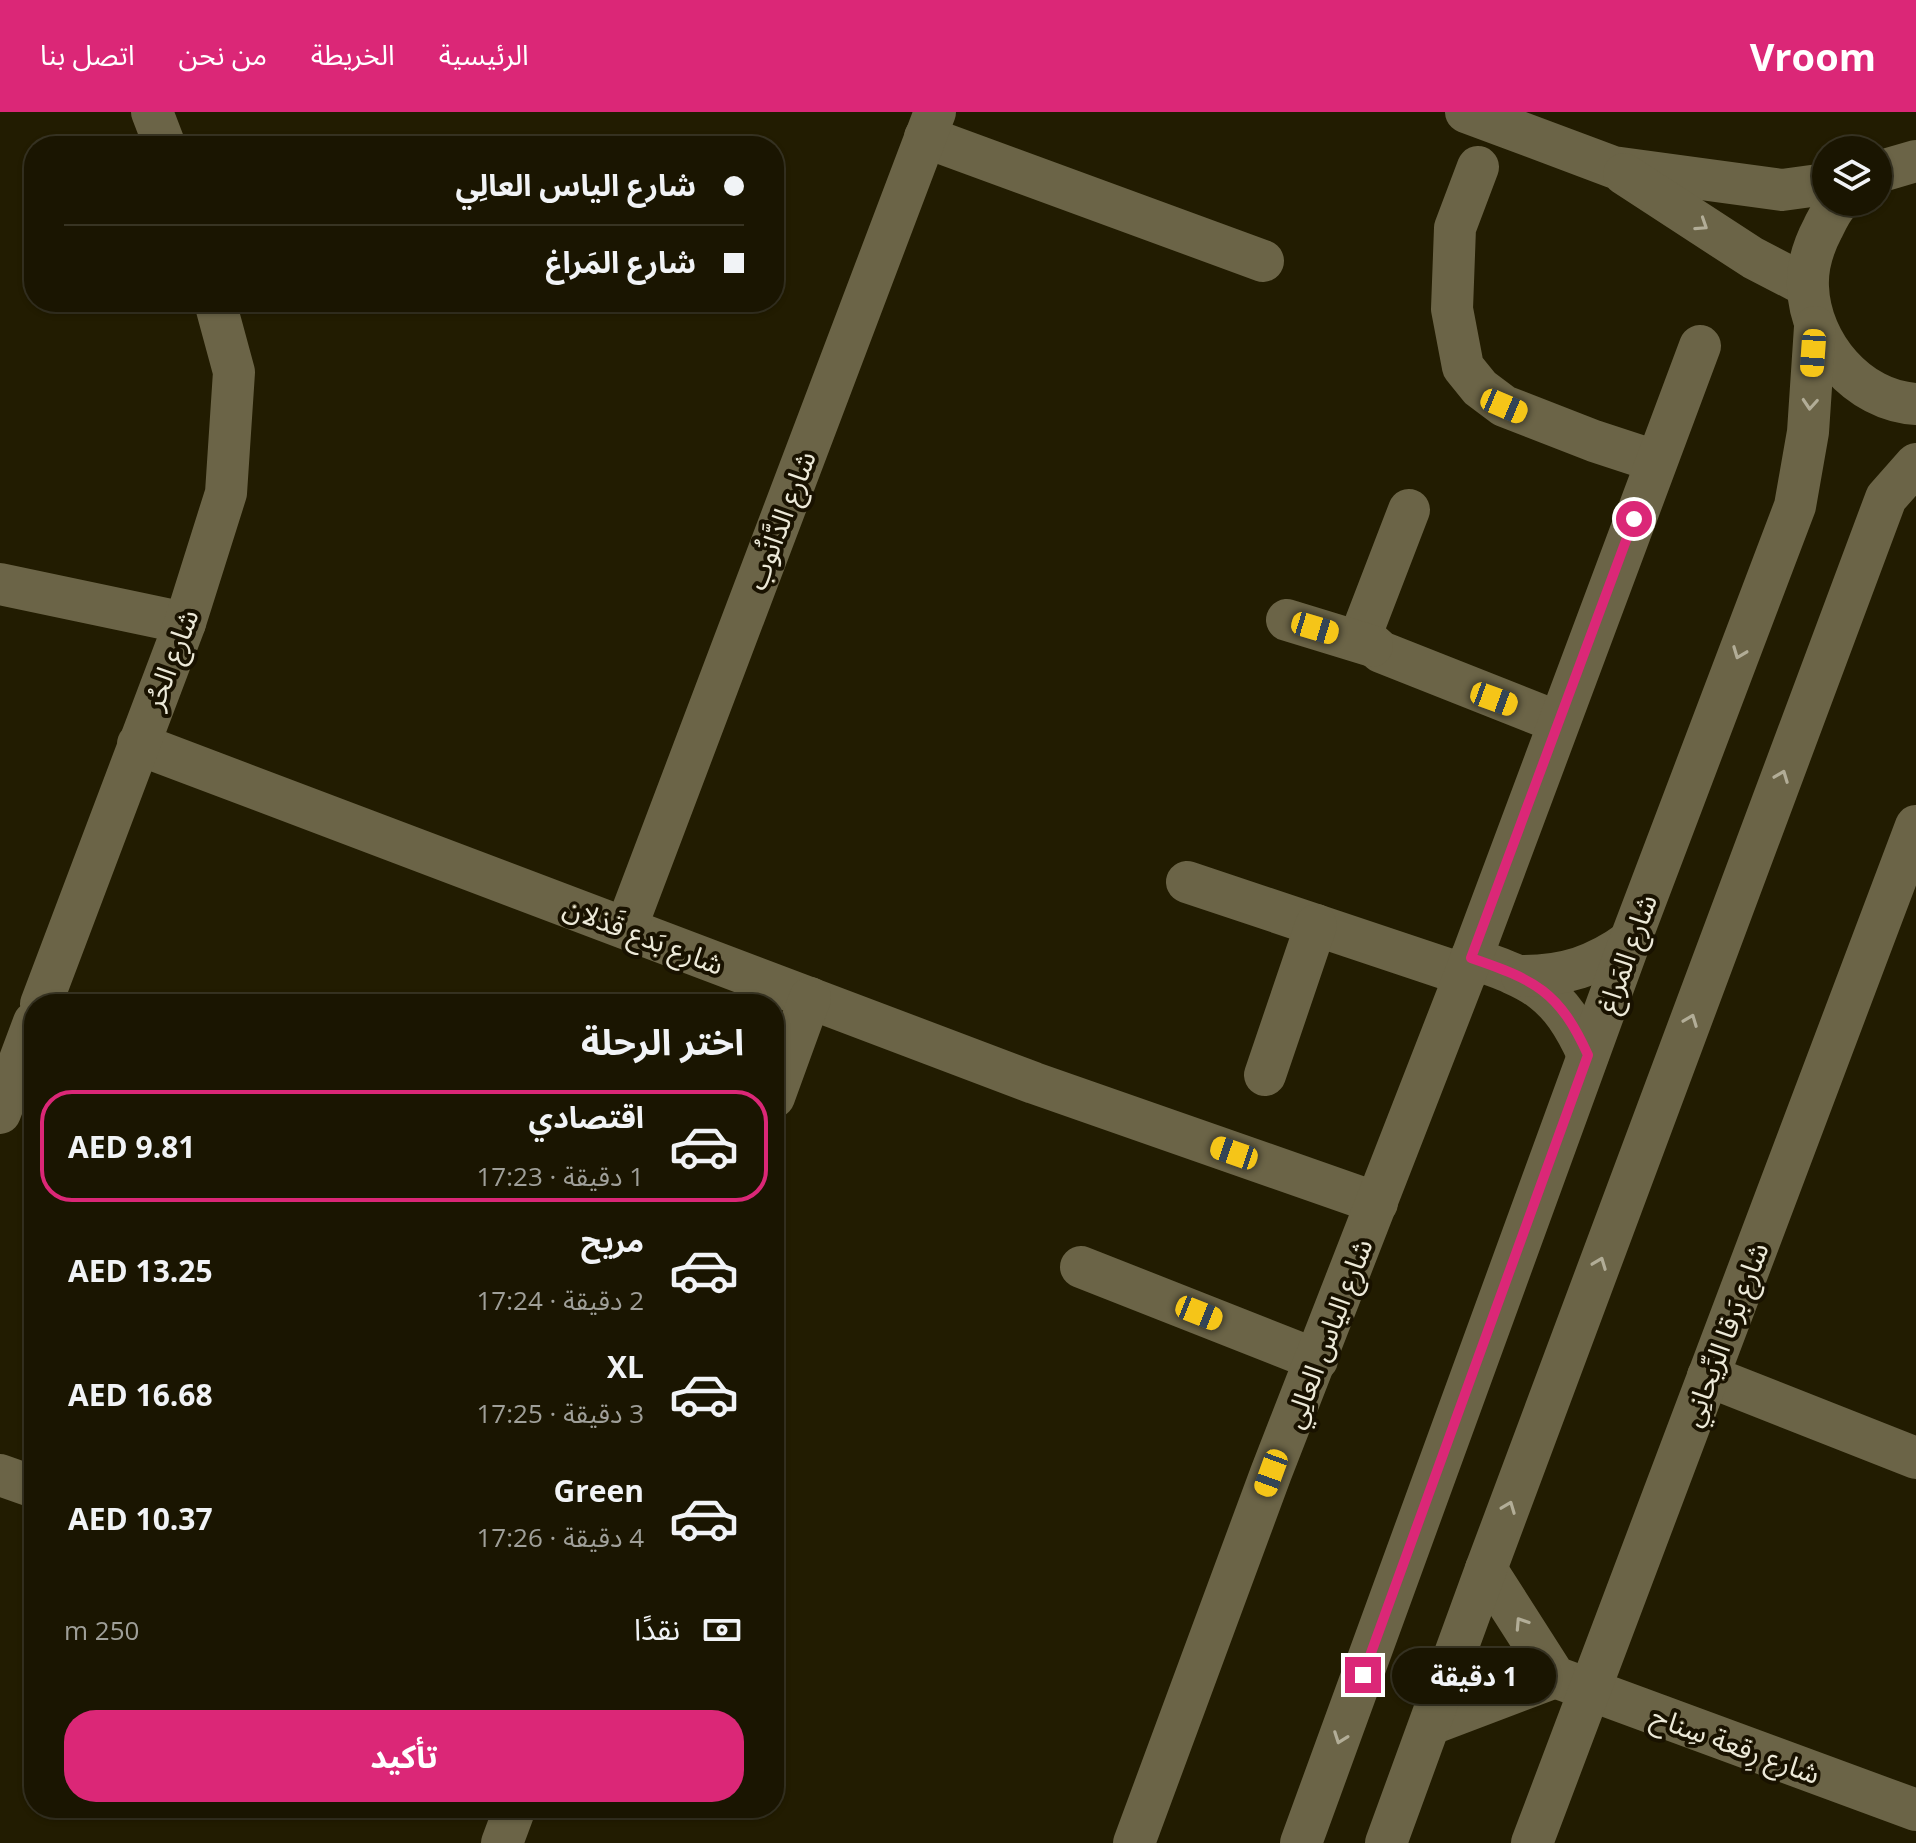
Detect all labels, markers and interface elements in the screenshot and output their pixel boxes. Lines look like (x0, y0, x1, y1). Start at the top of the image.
text: Vroom (1750, 30, 1876, 82)
text: اتصل بنا (40, 35, 135, 73)
text: من نحن (179, 35, 267, 73)
text: الخريطة (311, 35, 395, 73)
text: الرئيسية (439, 35, 529, 73)
map controls (1812, 136, 1892, 216)
button: layers (1812, 136, 1892, 216)
text: شارع الياس العالِي (455, 164, 696, 205)
one-way arrow (1693, 215, 1708, 230)
text: شارع المَراغ (545, 241, 696, 282)
car (1799, 328, 1827, 378)
car (1477, 386, 1531, 426)
one-way arrow (1802, 398, 1819, 411)
street label: شارع الدَّانُوب (736, 445, 827, 596)
route start (1616, 501, 1652, 537)
street label: شارع الحُر (133, 603, 209, 717)
car (1289, 610, 1341, 646)
one-way arrow (1732, 645, 1749, 659)
car (1467, 680, 1521, 718)
one-way arrow (1772, 770, 1789, 784)
street label: شارع بَدع قَذلان (557, 887, 730, 986)
street label: شارع المَراغ (1587, 889, 1668, 1018)
one-way arrow (1681, 1014, 1698, 1028)
text: اختر الرحلة (581, 1017, 744, 1066)
text: اقتصادي (529, 1096, 644, 1137)
icon: car (668, 1110, 740, 1182)
text: AED 9.81 (68, 1126, 196, 1167)
car (1207, 1134, 1261, 1172)
text: 1 دقيقة · 17:23 (477, 1158, 644, 1194)
text: مريح (581, 1220, 644, 1261)
street label: شارع الياس العالِي (1273, 1233, 1384, 1434)
icon: car (668, 1234, 740, 1306)
street label: شارع بَرقا الرِّيحانِي (1671, 1237, 1780, 1433)
text: AED 13.25 (68, 1250, 213, 1291)
one-way arrow (1590, 1257, 1607, 1271)
text: 2 دقيقة · 17:24 (477, 1282, 644, 1318)
car (1172, 1293, 1226, 1333)
text: XL (607, 1346, 644, 1387)
icon: car (668, 1358, 740, 1430)
text: AED 16.68 (68, 1374, 213, 1415)
text: 3 دقيقة · 17:25 (477, 1395, 644, 1431)
car (1252, 1446, 1290, 1500)
text: Green (553, 1470, 644, 1511)
icon: car (668, 1482, 740, 1554)
text: AED 10.37 (68, 1498, 213, 1539)
one-way arrow (1499, 1501, 1516, 1515)
text: 4 دقيقة · 17:26 (477, 1519, 644, 1555)
text: نقدًا (634, 1608, 680, 1649)
icon: cash (700, 1608, 744, 1652)
text: 250 m (64, 1612, 139, 1648)
one-way arrow (1515, 1617, 1530, 1632)
callout: 1 دقيقة (1391, 1647, 1555, 1703)
route end (1345, 1657, 1381, 1693)
text: 1 دقيقة (1430, 1658, 1518, 1694)
street label: شارع رِقعة سِناح (1645, 1696, 1826, 1795)
button: تأكيد (64, 1710, 744, 1802)
one-way arrow (1333, 1730, 1350, 1744)

